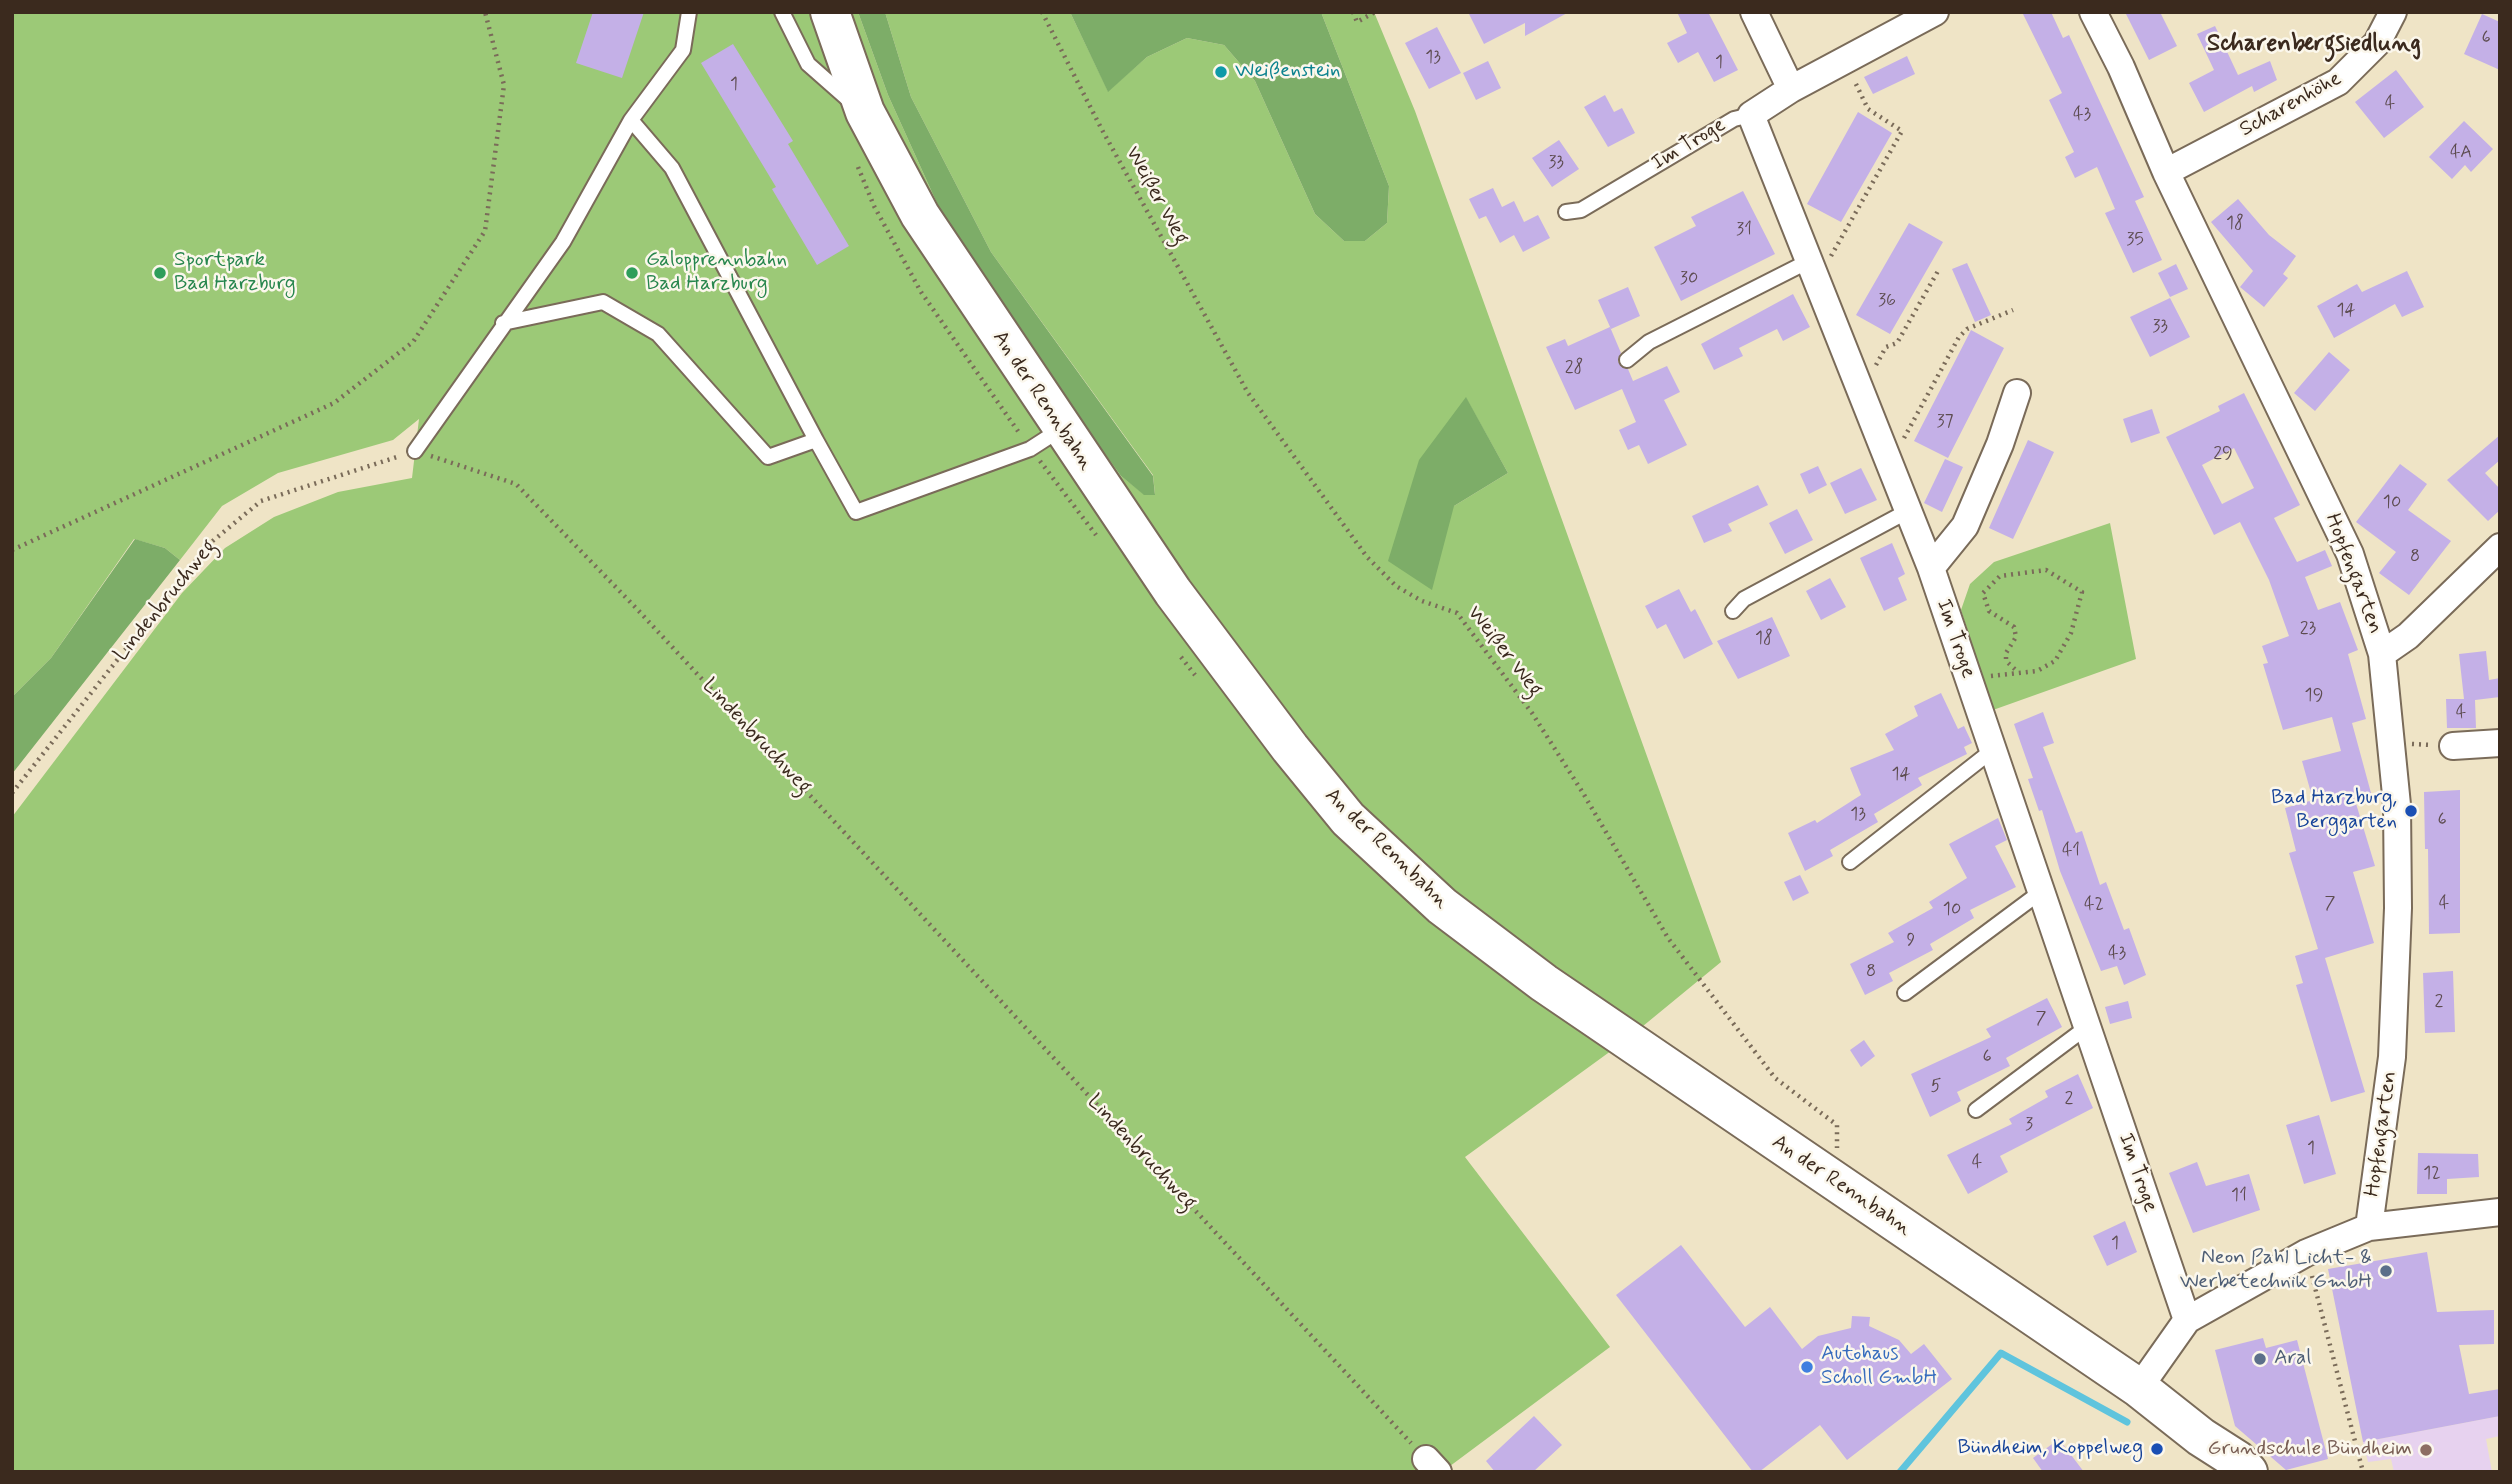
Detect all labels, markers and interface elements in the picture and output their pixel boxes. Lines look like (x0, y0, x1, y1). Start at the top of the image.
house number: 6 (2481, 27, 2491, 49)
district label: Scharenbergsiedlung (2207, 31, 2421, 59)
house number: 13 (1425, 47, 1441, 69)
house number: 1 (1715, 52, 1723, 74)
place label: Weißenstein (1235, 59, 1341, 85)
marker: Weißenstein (1213, 64, 1229, 80)
street label: Scharenhöhe (2236, 67, 2346, 143)
house number: 1 (730, 74, 738, 96)
house number: 4 (2385, 93, 2395, 115)
house number: 43 (2073, 104, 2091, 126)
street label: Im Troge (1647, 113, 1731, 177)
house number: 4A (2450, 142, 2472, 164)
street label: Weißer Weg (1119, 143, 1193, 249)
house number: 33 (1548, 152, 1564, 174)
house number: 18 (2226, 213, 2244, 235)
house number: 31 (1736, 219, 1752, 241)
house number: 35 (2126, 229, 2144, 251)
place label: Sportpark Bad Harzburg (174, 248, 296, 298)
place label: Galopprennbahn Bad Harzburg (646, 248, 787, 298)
marker: Sportpark Bad Harzburg (152, 265, 168, 281)
marker: Galopprennbahn Bad Harzburg (624, 265, 640, 281)
house number: 30 (1680, 268, 1698, 290)
house number: 36 (1878, 290, 1896, 312)
house number: 14 (2337, 300, 2355, 322)
house number: 33 (2152, 316, 2168, 338)
street label: An der Rennbahn (986, 327, 1098, 475)
house number: 28 (1565, 357, 1583, 379)
house number: 37 (1936, 411, 1954, 433)
house number: 29 (2213, 443, 2233, 465)
house number: 10 (2383, 492, 2401, 514)
street label: Hopfengarten (2319, 511, 2387, 637)
street label: Lindenbruchweg (109, 535, 223, 667)
house number: 8 (2410, 546, 2420, 568)
street label: Im Troge (1930, 596, 1980, 682)
street label: Weißer Weg (1461, 602, 1547, 702)
house number: 23 (2300, 618, 2316, 640)
house number: 18 (1755, 628, 1773, 650)
street label: Lindenbruchweg (696, 674, 816, 800)
house number: 19 (2305, 685, 2323, 707)
house number: 4 (2456, 702, 2466, 724)
house number: 14 (1892, 764, 1910, 786)
street label: An der Rennbahn (1319, 783, 1453, 915)
place label: Bad Harzburg, Berggarten (2271, 786, 2397, 836)
marker: Bad Harzburg, Berggarten (2403, 803, 2419, 819)
house number: 13 (1850, 804, 1866, 826)
house number: 6 (2437, 809, 2447, 831)
house number: 41 (2062, 840, 2080, 862)
house number: 7 (2325, 893, 2335, 915)
house number: 4 (2439, 893, 2449, 915)
house number: 42 (2084, 894, 2104, 916)
house number: 10 (1943, 899, 1961, 921)
house number: 9 (1907, 930, 1915, 952)
house number: 43 (2108, 943, 2126, 965)
house number: 8 (1866, 961, 1876, 983)
house number: 2 (2435, 991, 2443, 1013)
house number: 7 (2036, 1008, 2046, 1030)
house number: 6 (1982, 1046, 1992, 1068)
street label: Hopfengarten (2361, 1070, 2403, 1198)
house number: 5 (1931, 1076, 1941, 1098)
house number: 2 (2065, 1088, 2073, 1110)
street label: Lindenbruchweg (1081, 1090, 1201, 1216)
house number: 3 (2025, 1114, 2033, 1136)
street label: An der Rennbahn (1767, 1130, 1915, 1242)
street label: Im Troge (2112, 1130, 2162, 1216)
house number: 1 (2307, 1138, 2315, 1160)
house number: 4 (1972, 1152, 1982, 1174)
house number: 12 (2423, 1163, 2441, 1185)
house number: 11 (2231, 1185, 2247, 1207)
house number: 1 (2111, 1233, 2119, 1255)
place label: Neon Pahl Licht- & Werbetechnik GmbH (2180, 1246, 2372, 1296)
marker: Neon Pahl Licht- & Werbetechnik GmbH (2378, 1263, 2394, 1279)
place label: Autohaus Scholl GmbH (1821, 1342, 1937, 1392)
place label: Aral (2274, 1346, 2311, 1372)
marker: Aral (2252, 1351, 2268, 1367)
marker: Autohaus Scholl GmbH (1799, 1359, 1815, 1375)
place label: Bündheim, Koppelweg (1957, 1436, 2143, 1462)
place label: Grundschule Bündheim (2208, 1437, 2412, 1463)
marker: Bündheim, Koppelweg (2149, 1441, 2165, 1457)
marker: Grundschule Bündheim (2418, 1442, 2434, 1458)

